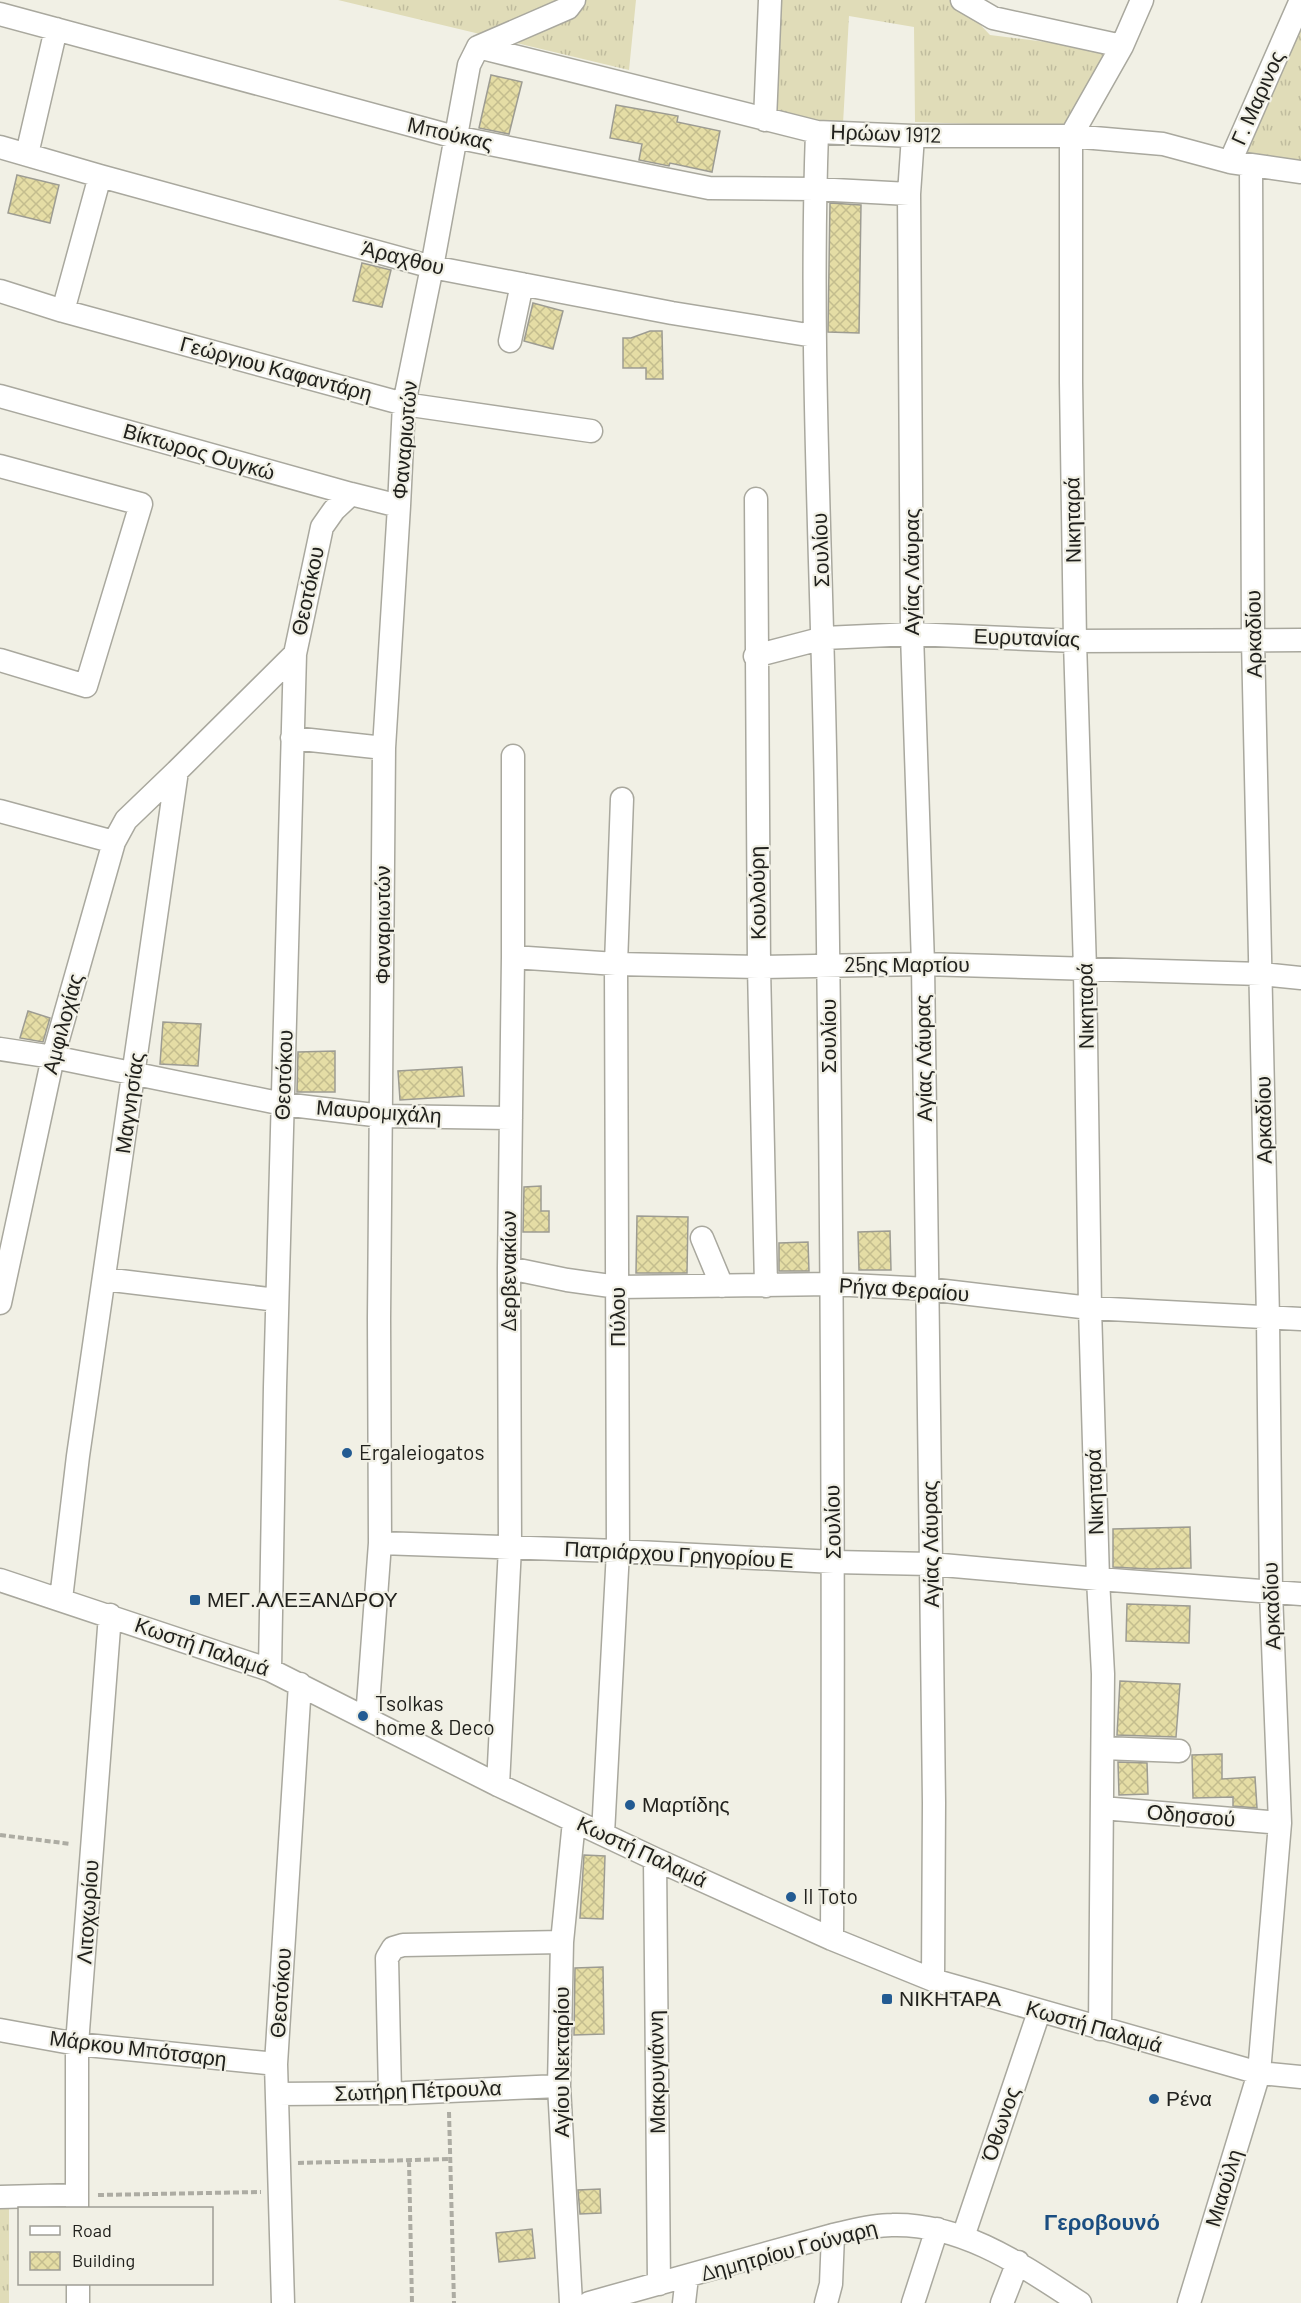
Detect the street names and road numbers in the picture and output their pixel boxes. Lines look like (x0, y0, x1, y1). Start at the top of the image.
street label: Γ. Μαρινος (1225, 47, 1288, 148)
street label: Μπούκας (405, 111, 495, 154)
street label: Ηρώων 1912 (830, 118, 942, 147)
street label: Άραχθου (360, 234, 447, 279)
street label: Γεώργιου Καφαντάρη (178, 330, 375, 405)
street label: Φαναριωτών (386, 379, 421, 500)
street label: Βίκτωρος Ουγκώ (121, 417, 278, 484)
street label: Νικηταρά (1058, 477, 1085, 563)
street label: Αγίας Λάυρας (898, 508, 923, 636)
street label: Σουλίου (806, 512, 833, 588)
street label: Θεοτόκου (285, 544, 328, 638)
street label: Αρκαδίου (1239, 590, 1266, 678)
street label: Ευρυτανίας (973, 622, 1081, 651)
street label: Κουλούρη (743, 846, 770, 940)
street label: Φαναριωτών (369, 865, 394, 985)
street label: 25ης Μαρτίου (844, 951, 970, 976)
street label: Νικηταρά (1071, 963, 1098, 1049)
street label: Αμφιλοχίας (36, 971, 87, 1077)
street label: Αγίας Λάυρας (909, 994, 936, 1122)
street label: Σουλίου (815, 999, 840, 1073)
street label: Θεοτόκου (268, 1029, 297, 1121)
street label: Μαγνησίας (109, 1050, 148, 1155)
street label: Αρκαδίου (1249, 1076, 1276, 1164)
street label: Μαυρομιχάλη (316, 1094, 443, 1127)
street label: Δερβενακίων (495, 1211, 520, 1331)
street label: Ρήγα Φεραίου (838, 1271, 970, 1306)
street label: Πύλου (604, 1287, 629, 1347)
street label: Νικηταρά (1080, 1449, 1107, 1536)
street label: Αγίας Λάυρας (916, 1480, 943, 1608)
street label: Σουλίου (818, 1485, 845, 1559)
street label: Πατριάρχου Γρηγορίου Ε (564, 1535, 794, 1572)
street label: Αρκαδίου (1256, 1562, 1285, 1650)
street label: Κωστή Παλαμά (132, 1611, 273, 1680)
street label: Οδησσού (1146, 1798, 1236, 1831)
street label: Κωστή Παλαμά (574, 1810, 712, 1892)
street label: Λιτοχωρίου (70, 1859, 103, 1965)
street label: Θεοτόκου (264, 1947, 295, 2039)
street label: Αγίου Νεκταρίου (548, 1986, 573, 2138)
street label: Κωστή Παλαμά (1023, 1994, 1165, 2057)
street label: Μακρυγιάννη (642, 2010, 669, 2134)
street label: Μάρκου Μπότσαρη (48, 2024, 228, 2071)
street label: Σωτήρη Πέτρουλα (334, 2074, 502, 2105)
street label: Όθωνος (975, 2083, 1024, 2165)
street label: Μιαούλη (1199, 2146, 1246, 2229)
street label: Δημητρίου Γούναρη (698, 2214, 880, 2285)

